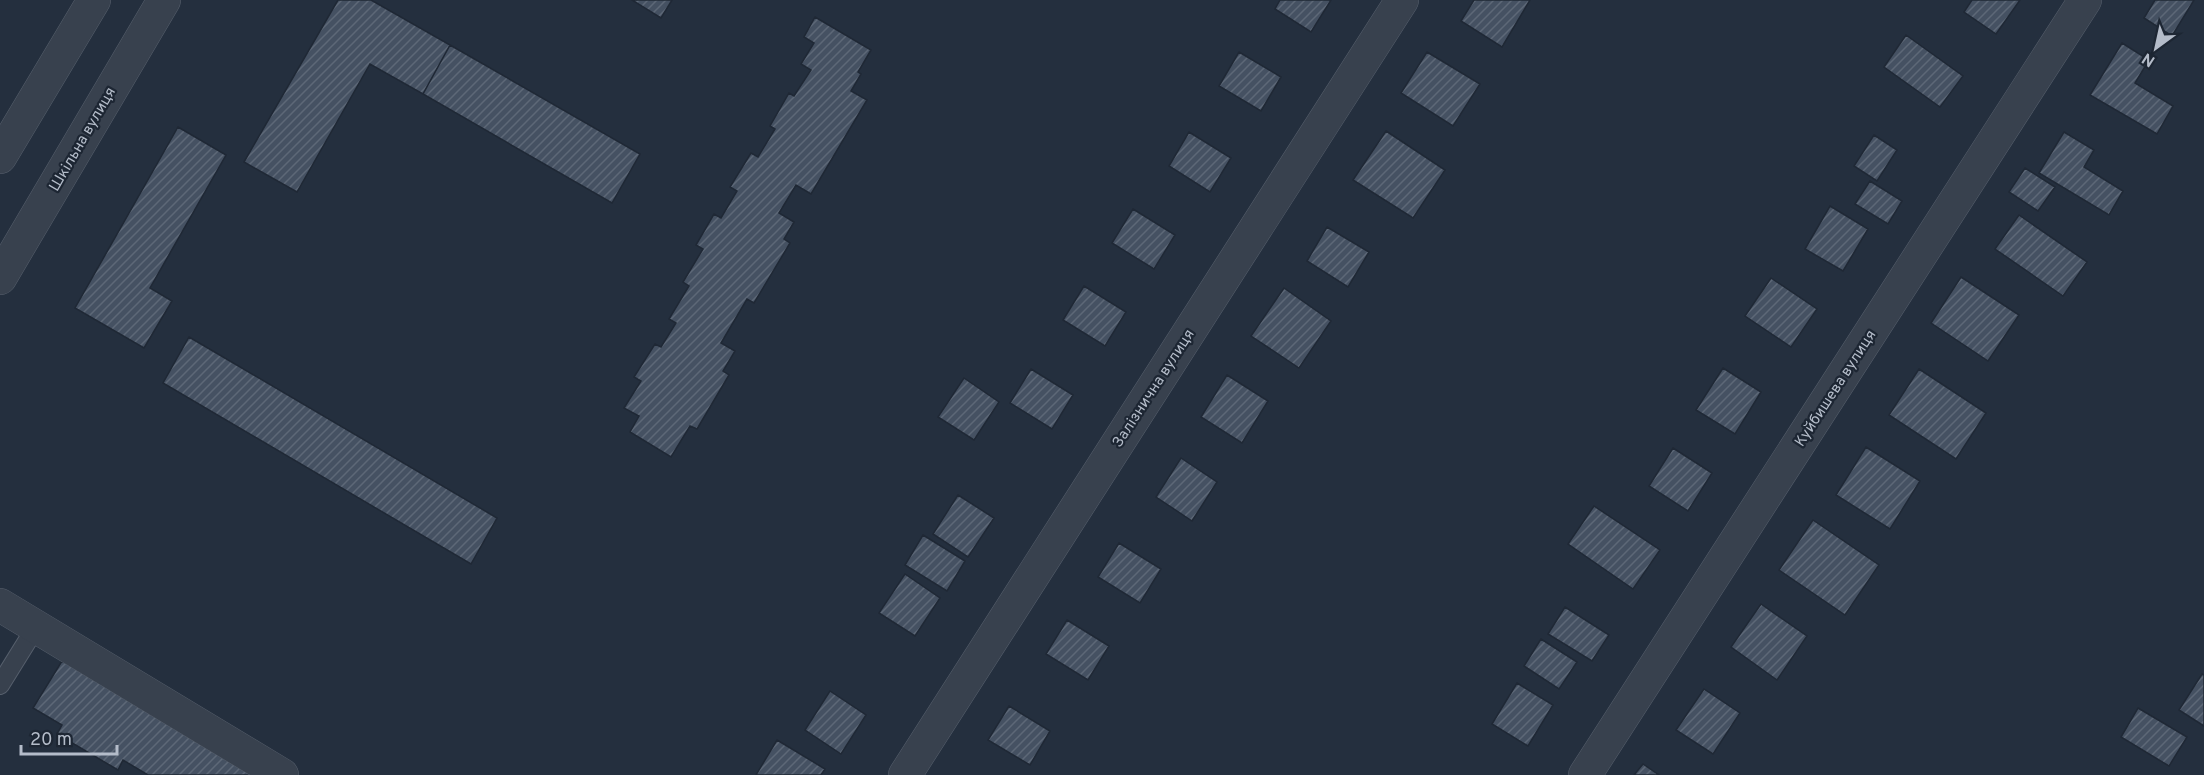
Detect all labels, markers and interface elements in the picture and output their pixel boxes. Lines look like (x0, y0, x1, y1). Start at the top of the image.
north arrow (2126, 18, 2186, 78)
text: N (2139, 47, 2159, 70)
street label: Шкільна вулиця (46, 84, 121, 195)
street label: Залізнична вулиця (1109, 326, 1200, 451)
street label: Куйбишева вулиця (1791, 327, 1881, 451)
scale bar (21, 718, 117, 756)
text: 20 m (30, 729, 72, 752)

